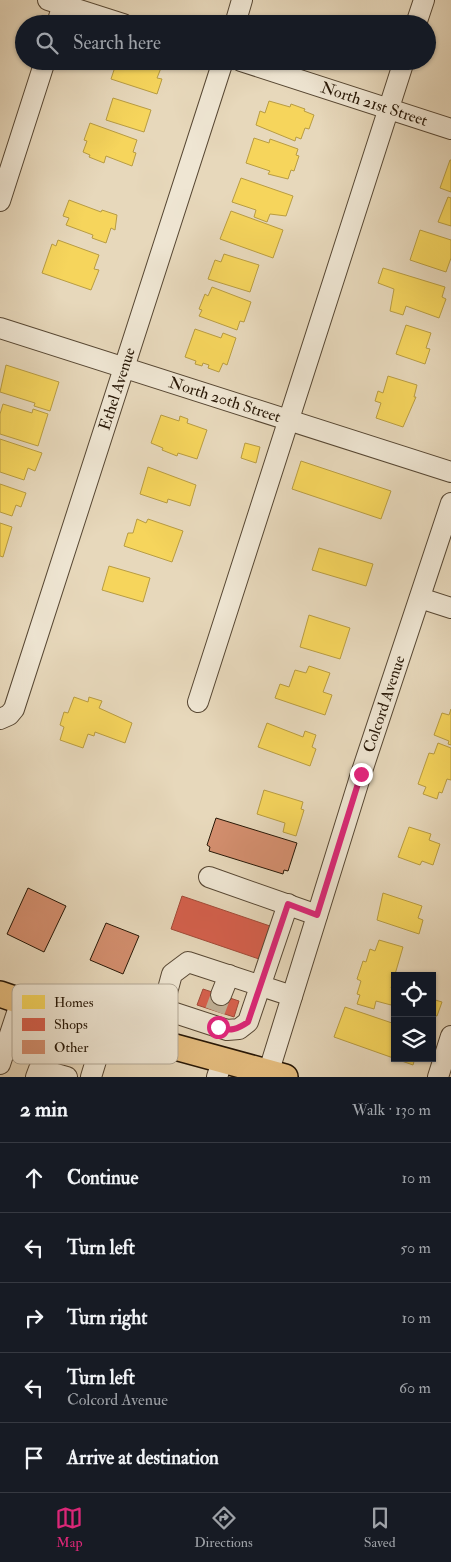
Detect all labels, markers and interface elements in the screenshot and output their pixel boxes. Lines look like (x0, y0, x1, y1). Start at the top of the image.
search box (15, 15, 436, 70)
icon: search (33, 29, 61, 57)
text: Search here (73, 31, 161, 55)
street label: North 21st Street (318, 78, 430, 131)
street label: Ethel Avenue (95, 345, 140, 433)
street label: North 20th Street (166, 373, 283, 427)
street label: Colcord Avenue (359, 653, 410, 755)
route end (350, 763, 373, 786)
map controls (391, 972, 436, 1062)
button: locate (391, 972, 436, 1017)
legend (12, 984, 178, 1064)
text: Homes (54, 994, 94, 1011)
text: Shops (54, 1016, 88, 1034)
route start (207, 1016, 230, 1039)
button: layers (391, 1017, 436, 1062)
text: Other (54, 1039, 89, 1056)
text: 2 min (20, 1096, 68, 1123)
text: Walk · 130 m (352, 1100, 431, 1120)
icon: ahead (20, 1164, 48, 1192)
text: Continue (67, 1166, 138, 1190)
text: 10 m (401, 1168, 431, 1188)
icon: left (20, 1234, 48, 1262)
text: Turn left (67, 1236, 135, 1260)
text: 50 m (400, 1238, 431, 1258)
icon: right (20, 1304, 48, 1332)
text: Turn right (67, 1306, 147, 1330)
text: 10 m (401, 1308, 431, 1328)
text: Turn left (67, 1366, 135, 1390)
icon: left (20, 1374, 48, 1402)
text: 60 m (399, 1378, 431, 1398)
text: Colcord Avenue (67, 1390, 168, 1410)
icon: arrive (20, 1444, 48, 1472)
text: Arrive at destination (67, 1446, 219, 1470)
tab: Map (55, 1504, 83, 1551)
tab: Directions (194, 1504, 253, 1551)
tab: Saved (364, 1504, 396, 1551)

